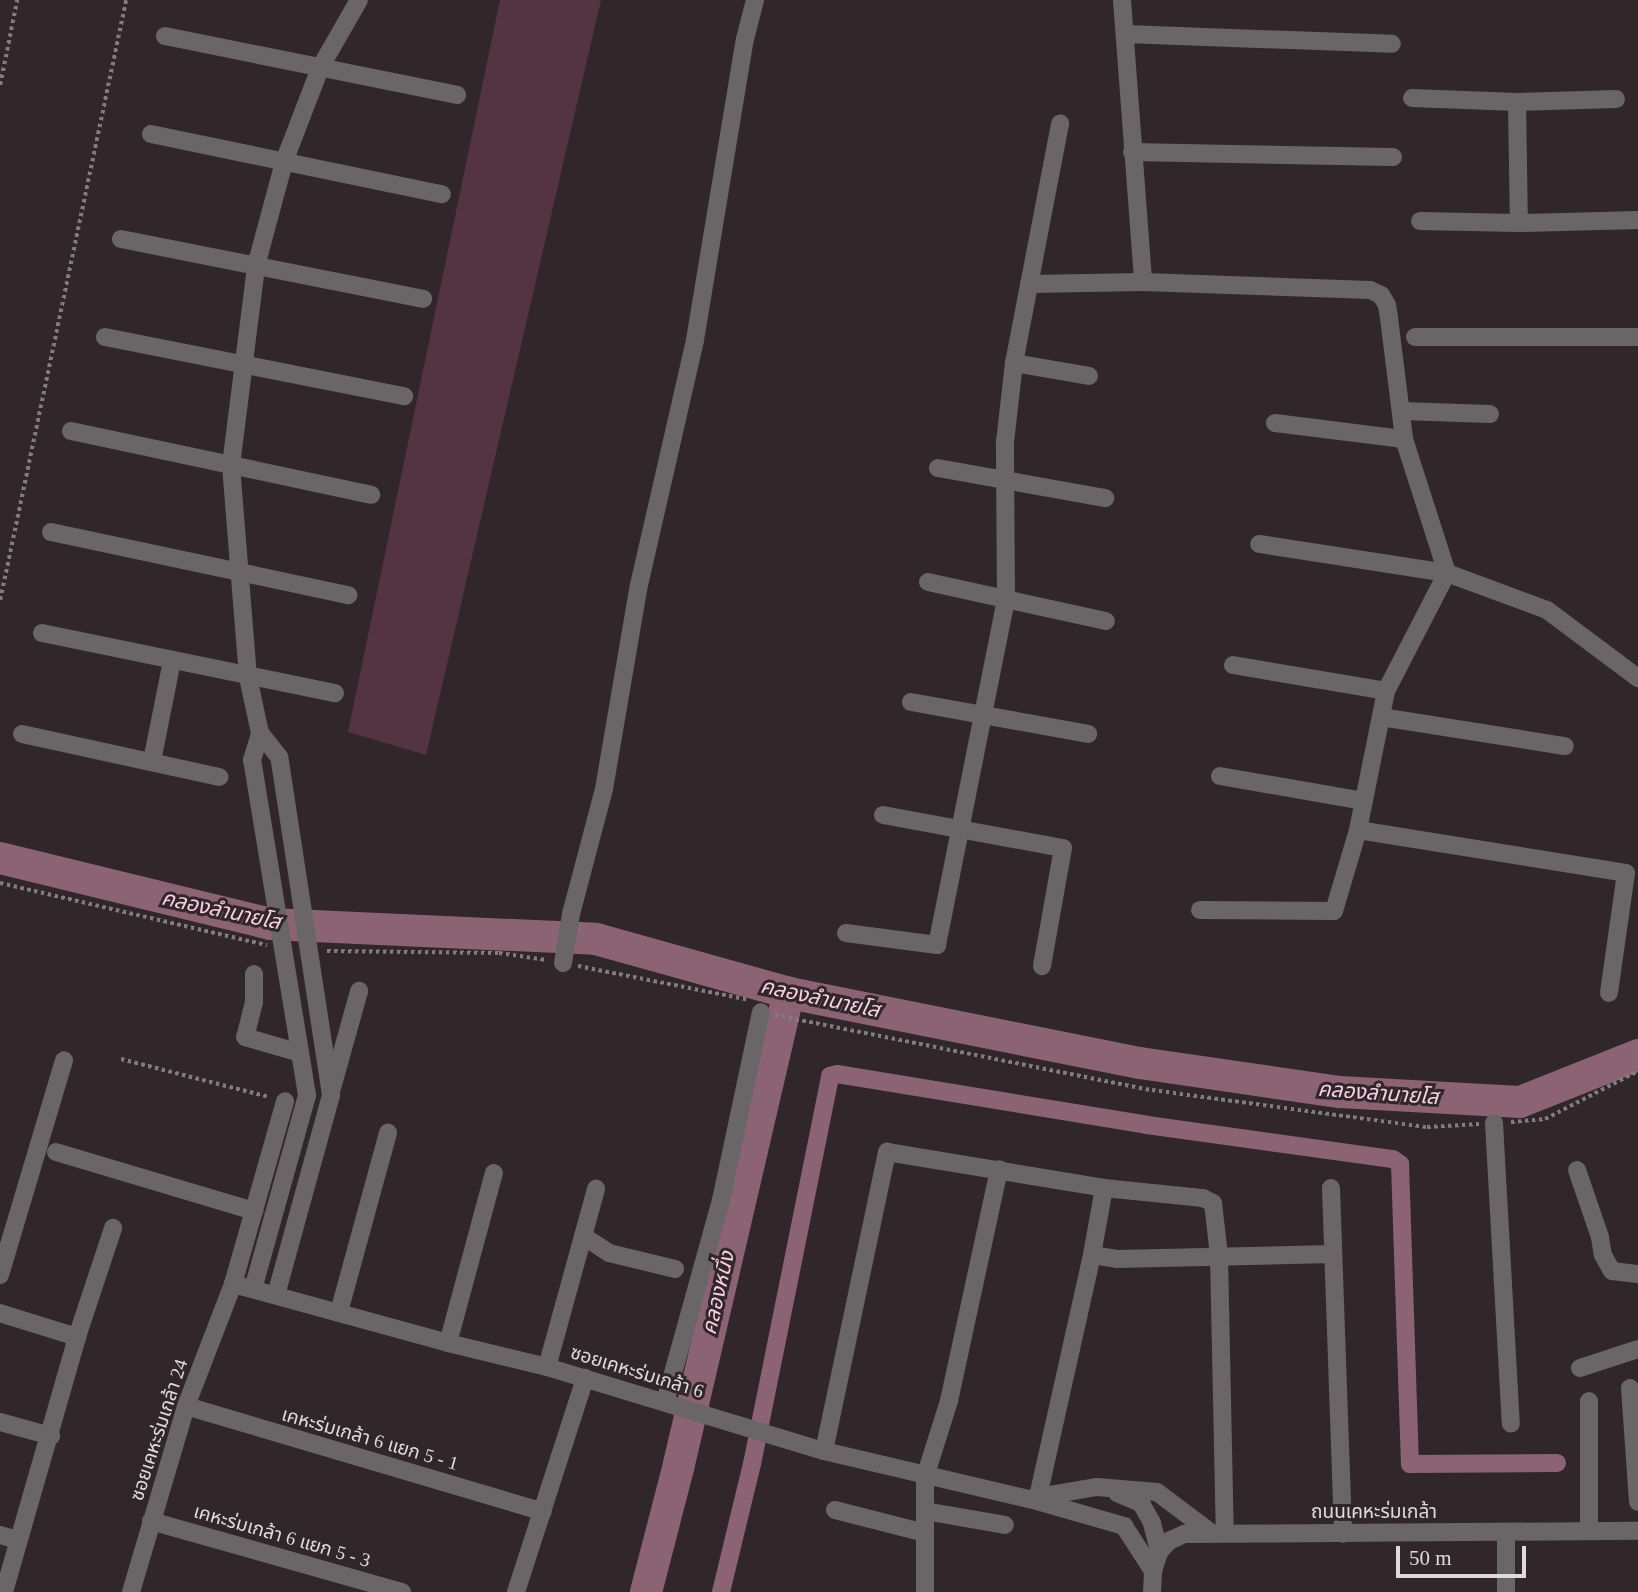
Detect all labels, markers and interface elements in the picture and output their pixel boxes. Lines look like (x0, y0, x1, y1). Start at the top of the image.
water label: คลองลำนายโส (159, 885, 283, 935)
water label: คลองลำนายโส (758, 973, 882, 1023)
water label: คลองลำนายโส (1317, 1076, 1439, 1110)
water label: คลองหนึ่ง (696, 1249, 740, 1337)
street label: ซอยเคหะร่มเกล้า 6 (568, 1341, 706, 1403)
street label: ซอยเคหะร่มเกล้า 24 (125, 1356, 193, 1504)
street label: เคหะร่มเกล้า 6 แยก 5 - 1 (279, 1403, 461, 1475)
street label: เคหะร่มเกล้า 6 แยก 5 - 3 (191, 1500, 373, 1572)
street label: ถนนเคหะร่มเกล้า (1311, 1501, 1437, 1523)
scale bar (1400, 1532, 1530, 1576)
text: 50 m (1409, 1546, 1452, 1570)

